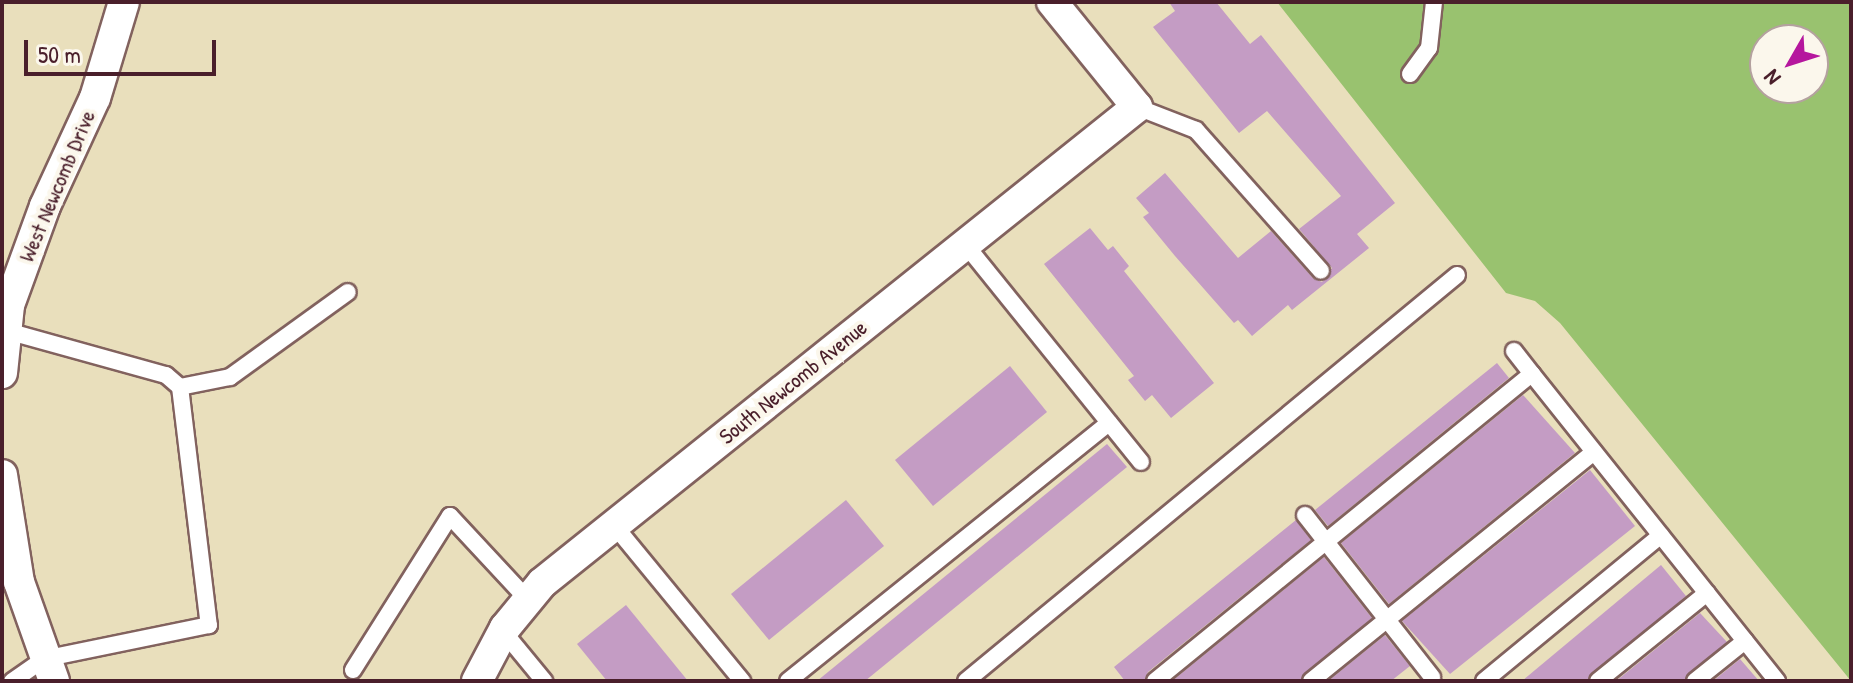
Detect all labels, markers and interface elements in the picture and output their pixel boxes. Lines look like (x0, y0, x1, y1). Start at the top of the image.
scale bar (28, 24, 220, 74)
north arrow (1749, 24, 1829, 104)
text: 50 m (38, 38, 81, 70)
text: N (1757, 64, 1787, 92)
street label: West Newcomb Drive (13, 106, 101, 266)
street label: South Newcomb Avenue (714, 314, 872, 450)

